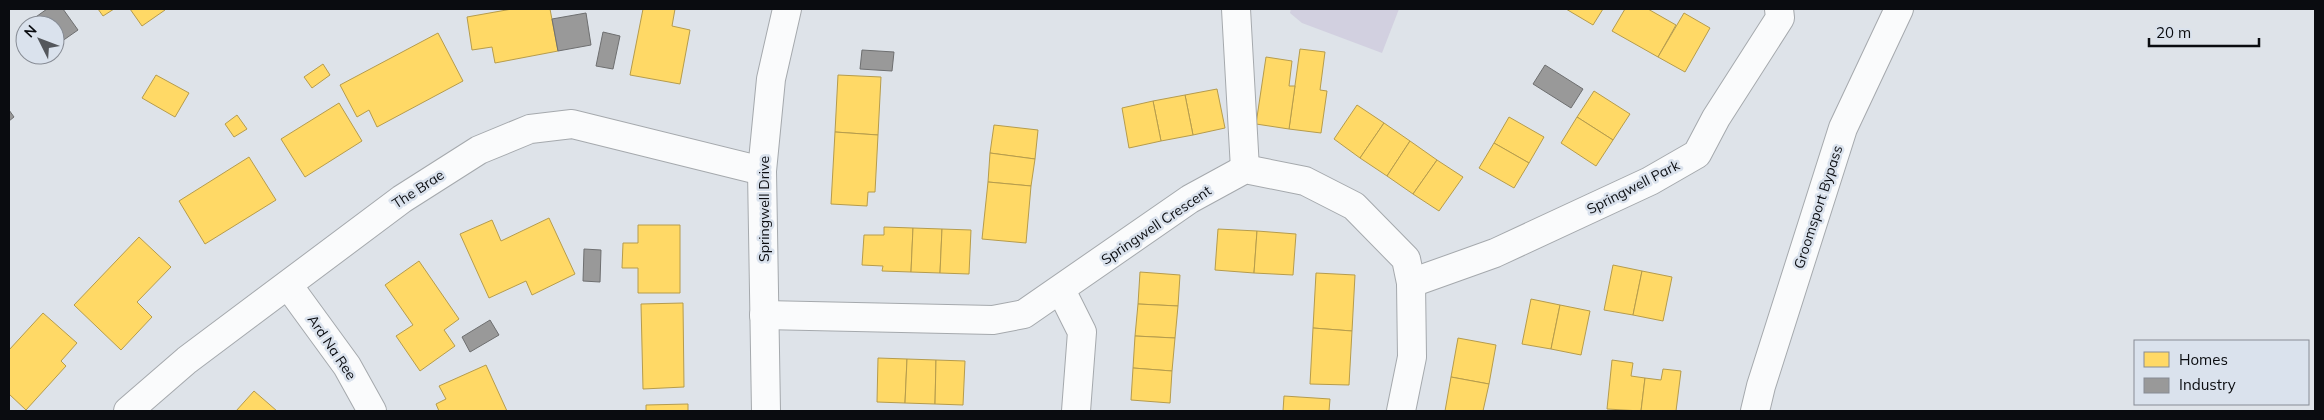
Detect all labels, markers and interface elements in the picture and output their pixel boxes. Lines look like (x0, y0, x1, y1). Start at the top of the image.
north arrow (15, 15, 65, 65)
scale bar (2149, 15, 2259, 47)
text: N (20, 21, 41, 41)
text: 20 m (2156, 23, 2191, 42)
street label: Groomsport Bypass (1790, 143, 1846, 271)
street label: Springwell Drive (755, 156, 773, 262)
street label: Springwell Park (1584, 156, 1683, 218)
street label: The Brae (389, 166, 447, 212)
street label: Springwell Crescent (1098, 181, 1215, 268)
street label: Ard Na Ree (304, 311, 360, 383)
legend (2134, 340, 2309, 405)
text: Homes (2179, 350, 2228, 369)
text: Industry (2179, 375, 2236, 394)

